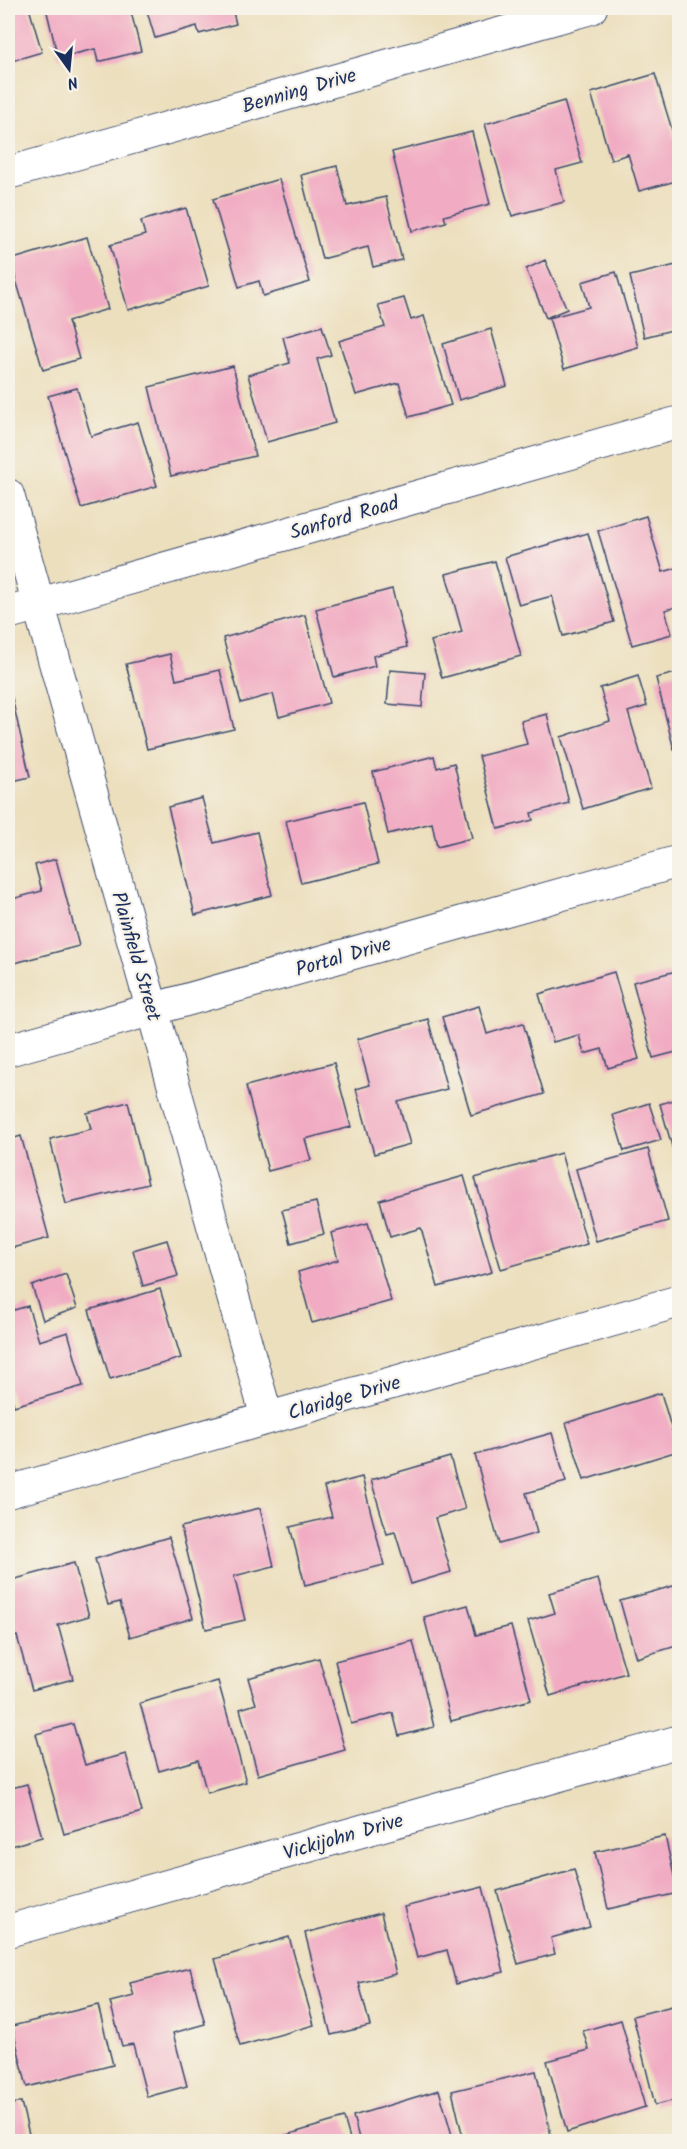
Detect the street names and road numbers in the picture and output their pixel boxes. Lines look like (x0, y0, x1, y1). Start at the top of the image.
street label: Benning Drive (239, 60, 361, 124)
street label: Sanford Road (286, 488, 404, 550)
street label: Plainfield Street (101, 888, 169, 1025)
street label: Portal Drive (292, 929, 395, 987)
street label: Claridge Drive (284, 1368, 405, 1430)
street label: Vickijohn Drive (280, 1805, 407, 1870)

